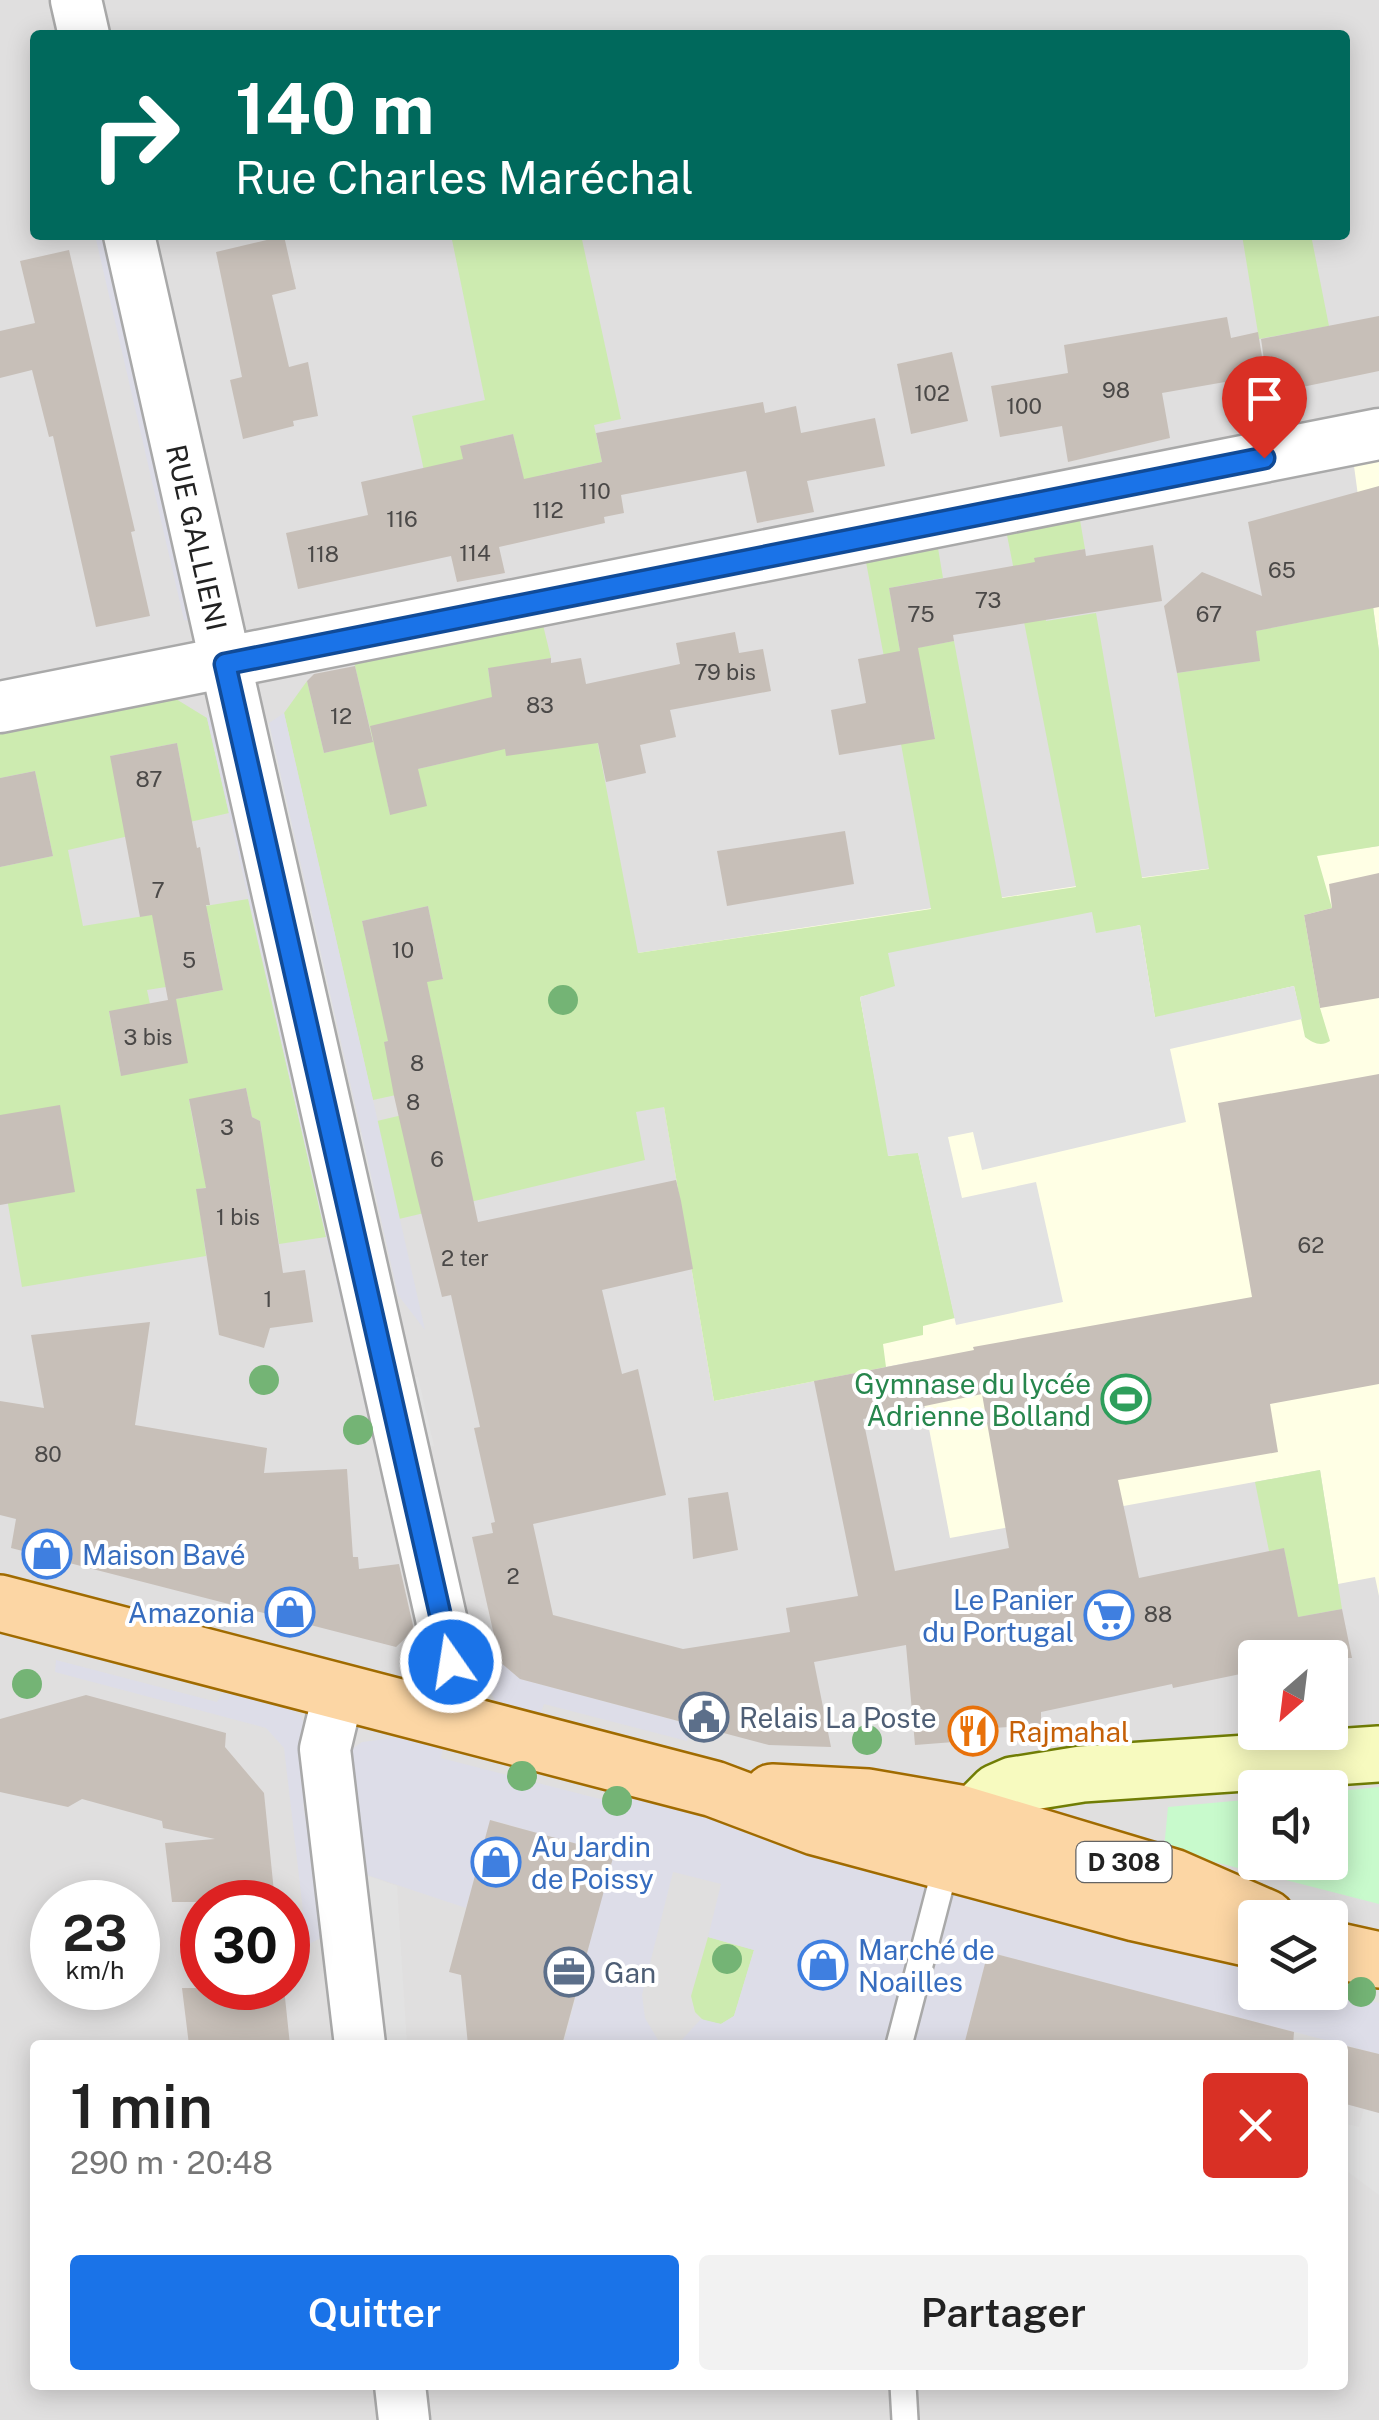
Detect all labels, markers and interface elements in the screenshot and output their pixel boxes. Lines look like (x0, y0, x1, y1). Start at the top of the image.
text: 140 m (235, 67, 434, 150)
icon: right (70, 70, 200, 200)
text: Rue Charles Maréchal (235, 151, 694, 204)
pin (1222, 356, 1307, 459)
icon: arrive (1237, 371, 1292, 426)
house number: 98 (1102, 377, 1130, 403)
house number: 102 (914, 380, 950, 406)
house number: 100 (1006, 393, 1042, 419)
street label: RUE GALLIENI (160, 441, 234, 634)
house number: 110 (579, 478, 611, 504)
house number: 112 (532, 497, 564, 523)
house number: 116 (386, 506, 418, 532)
house number: 114 (459, 540, 491, 566)
house number: 118 (307, 541, 339, 567)
house number: 65 (1268, 557, 1296, 583)
house number: 73 (975, 587, 1001, 613)
house number: 75 (907, 601, 935, 627)
house number: 67 (1196, 601, 1222, 627)
house number: 79 bis (694, 659, 756, 685)
house number: 83 (526, 692, 554, 718)
house number: 12 (330, 703, 352, 729)
house number: 87 (135, 766, 163, 792)
house number: 7 (151, 877, 165, 903)
house number: 10 (392, 937, 414, 963)
house number: 5 (182, 947, 196, 973)
house number: 3 bis (124, 1024, 172, 1050)
house number: 8 (410, 1050, 424, 1076)
house number: 8 (406, 1089, 420, 1115)
house number: 3 (220, 1114, 234, 1140)
house number: 6 (430, 1146, 444, 1172)
house number: 1 bis (216, 1204, 260, 1230)
house number: 62 (1298, 1232, 1324, 1258)
house number: 2 ter (441, 1245, 489, 1271)
house number: 1 (264, 1286, 272, 1312)
place label: Gymnase du lycée Adrienne Bolland (854, 1367, 1091, 1432)
sports icon: Gymnase du lycée Adrienne Bolland (1100, 1373, 1152, 1425)
house number: 80 (34, 1441, 62, 1467)
shop icon: Maison Bavé (21, 1528, 73, 1580)
place label: Maison Bavé (82, 1538, 246, 1571)
house number: 2 (506, 1563, 520, 1589)
place label: Le Panier du Portugal (922, 1583, 1074, 1648)
shop icon: Amazonia (264, 1586, 316, 1638)
supermarket icon: Le Panier du Portugal (1083, 1589, 1135, 1641)
place label: Amazonia (128, 1596, 255, 1629)
house number: 88 (1144, 1601, 1172, 1627)
position arrow (399, 1610, 503, 1714)
north arrow (1238, 1640, 1348, 1750)
map controls (1238, 1640, 1348, 2010)
public building icon: Relais La Poste (678, 1691, 730, 1743)
place label: Relais La Poste (739, 1701, 937, 1734)
restaurant icon: Rajmahal (947, 1705, 999, 1757)
place label: Rajmahal (1008, 1715, 1129, 1748)
button: sound (1238, 1770, 1348, 1880)
place label: Au Jardin de Poissy (531, 1830, 654, 1895)
shop icon: Au Jardin de Poissy (470, 1836, 522, 1888)
road number: D 308 (1076, 1842, 1172, 1882)
speed limit sign: 30 (180, 1880, 310, 2010)
button: layers (1238, 1900, 1348, 2010)
text: 23 (62, 1903, 128, 1962)
place label: Marché de Noailles (858, 1933, 995, 1998)
shop icon: Marché de Noailles (797, 1939, 849, 1991)
office icon: Gan (543, 1946, 595, 1998)
text: km/h (66, 1955, 124, 1985)
place label: Gan (604, 1956, 656, 1989)
text: 1 min (70, 2071, 213, 2142)
button: close (1203, 2073, 1308, 2178)
text: 290 m · 20:48 (70, 2144, 273, 2181)
button: Quitter (70, 2255, 679, 2370)
button: Partager (699, 2255, 1308, 2370)

